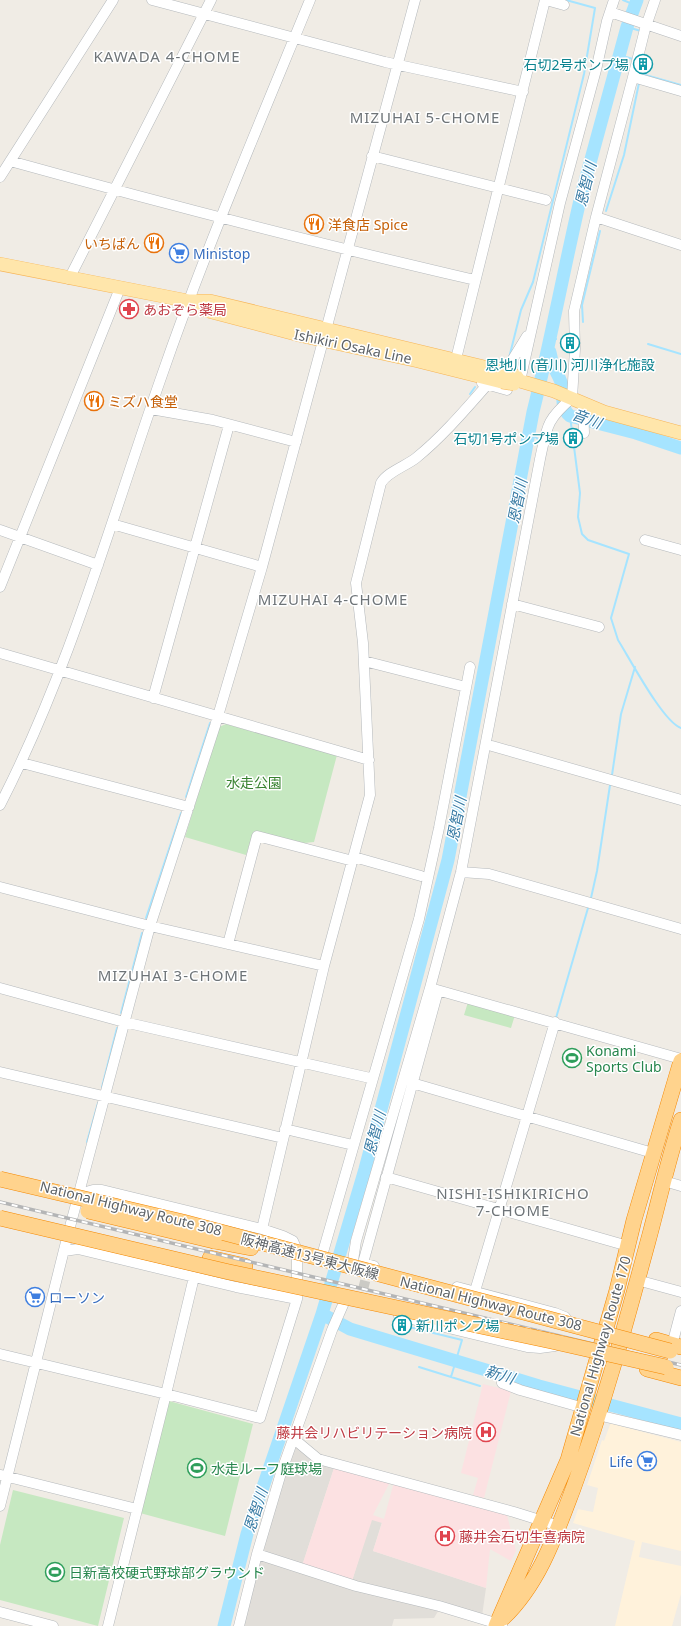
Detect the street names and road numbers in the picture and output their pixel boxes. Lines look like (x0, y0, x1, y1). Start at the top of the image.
street label: Ishikiri Osaka Line (292, 324, 414, 368)
street label: National Highway Route 308 (38, 1176, 224, 1240)
street label: 阪神高速13号東大阪線 (239, 1228, 381, 1284)
street label: National Highway Route 170 (565, 1254, 635, 1438)
street label: National Highway Route 308 (398, 1271, 584, 1335)

